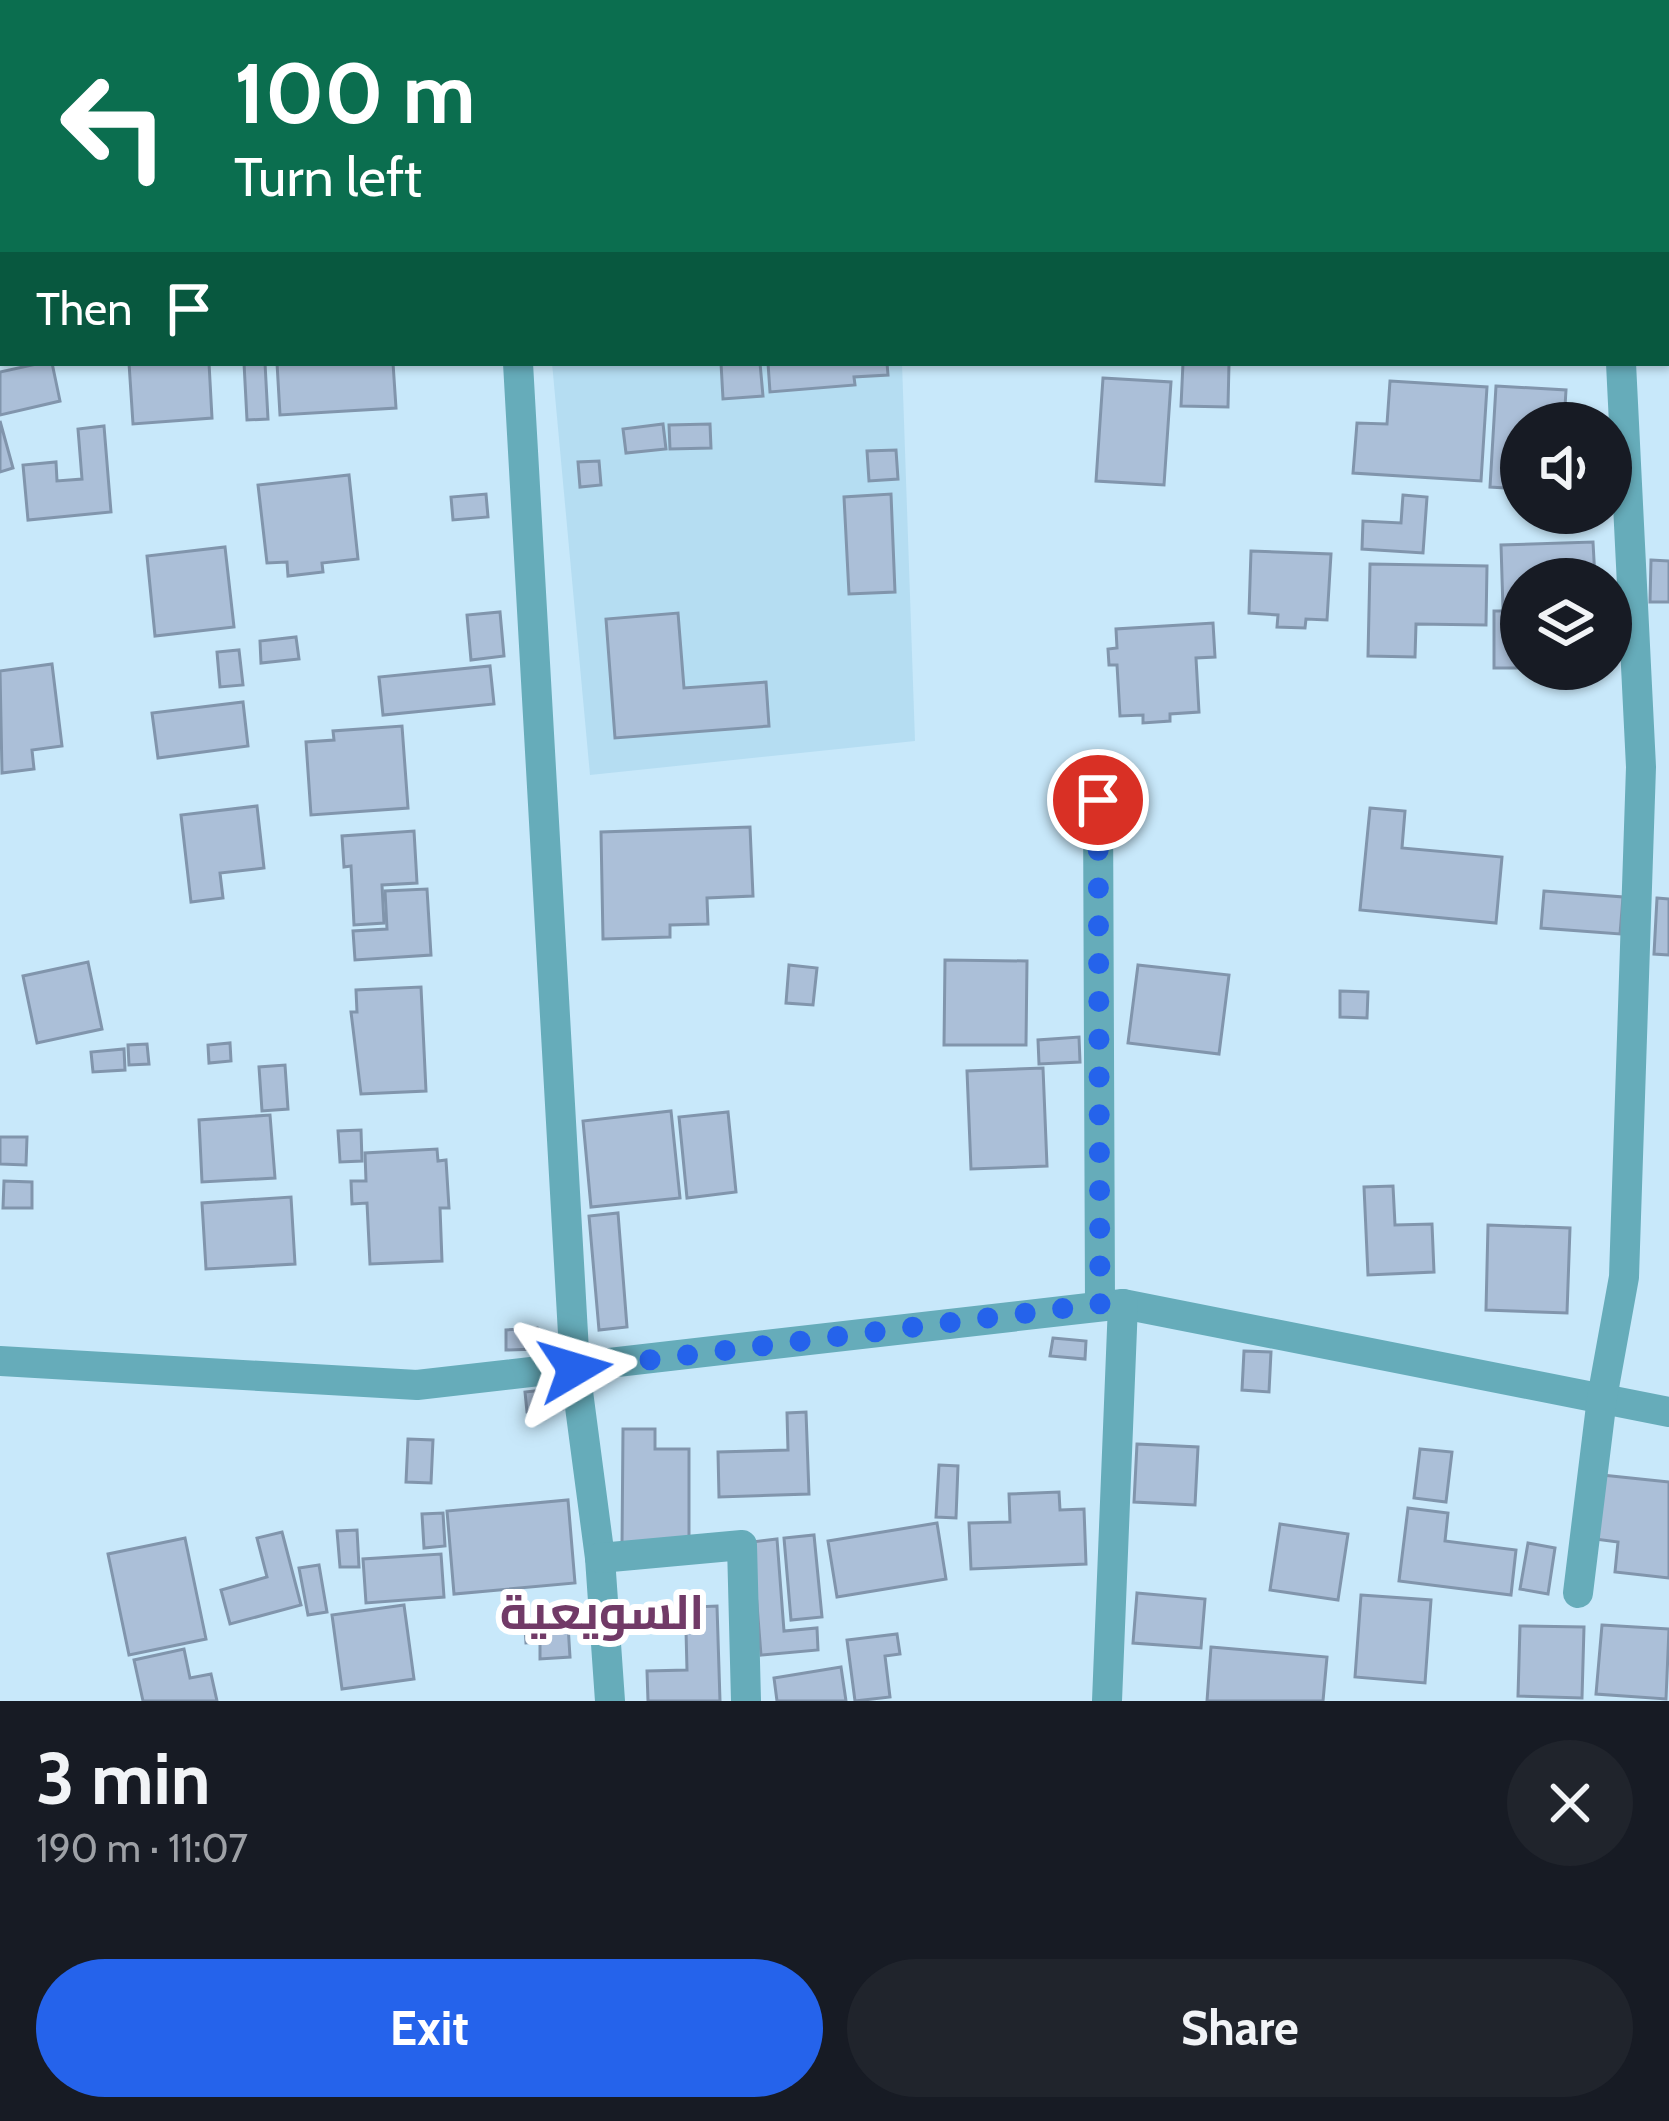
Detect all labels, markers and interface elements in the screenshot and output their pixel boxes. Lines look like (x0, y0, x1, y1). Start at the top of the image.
text: 100 m (234, 42, 476, 144)
icon: left (36, 48, 192, 204)
text: Turn left (234, 144, 422, 210)
icon: arrive (156, 276, 222, 342)
text: Then (36, 282, 132, 336)
map controls (1500, 402, 1632, 690)
button: sound (1500, 402, 1632, 534)
button: layers (1500, 558, 1632, 690)
pin (1047, 749, 1149, 851)
icon: arrive (1065, 767, 1131, 833)
position arrow (512, 1306, 638, 1432)
district label: السويعية (500, 1583, 704, 1641)
text: 3 min (36, 1735, 211, 1822)
button: close (1507, 1740, 1633, 1866)
text: 190 m · 11:07 (36, 1824, 248, 1872)
button: Exit (36, 1959, 823, 2097)
button: Share (847, 1959, 1633, 2097)

